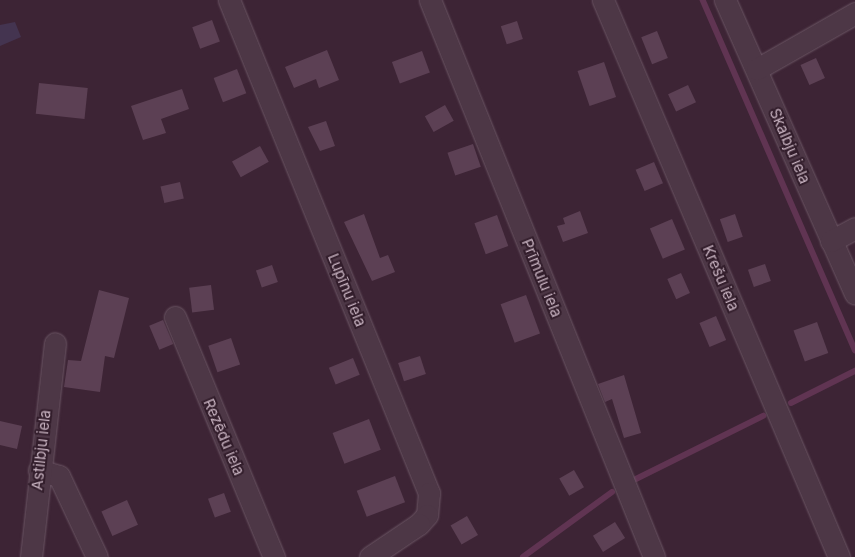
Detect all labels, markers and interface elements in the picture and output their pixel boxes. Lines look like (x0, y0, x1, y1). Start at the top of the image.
street label: Skalbju iela (766, 106, 814, 186)
street label: Prīmulu iela (518, 236, 566, 320)
street label: Krešu iela (699, 242, 743, 314)
street label: Lupīnu iela (324, 251, 370, 329)
street label: Rezēdu iela (200, 396, 248, 478)
street label: Astilbju iela (28, 409, 54, 491)

